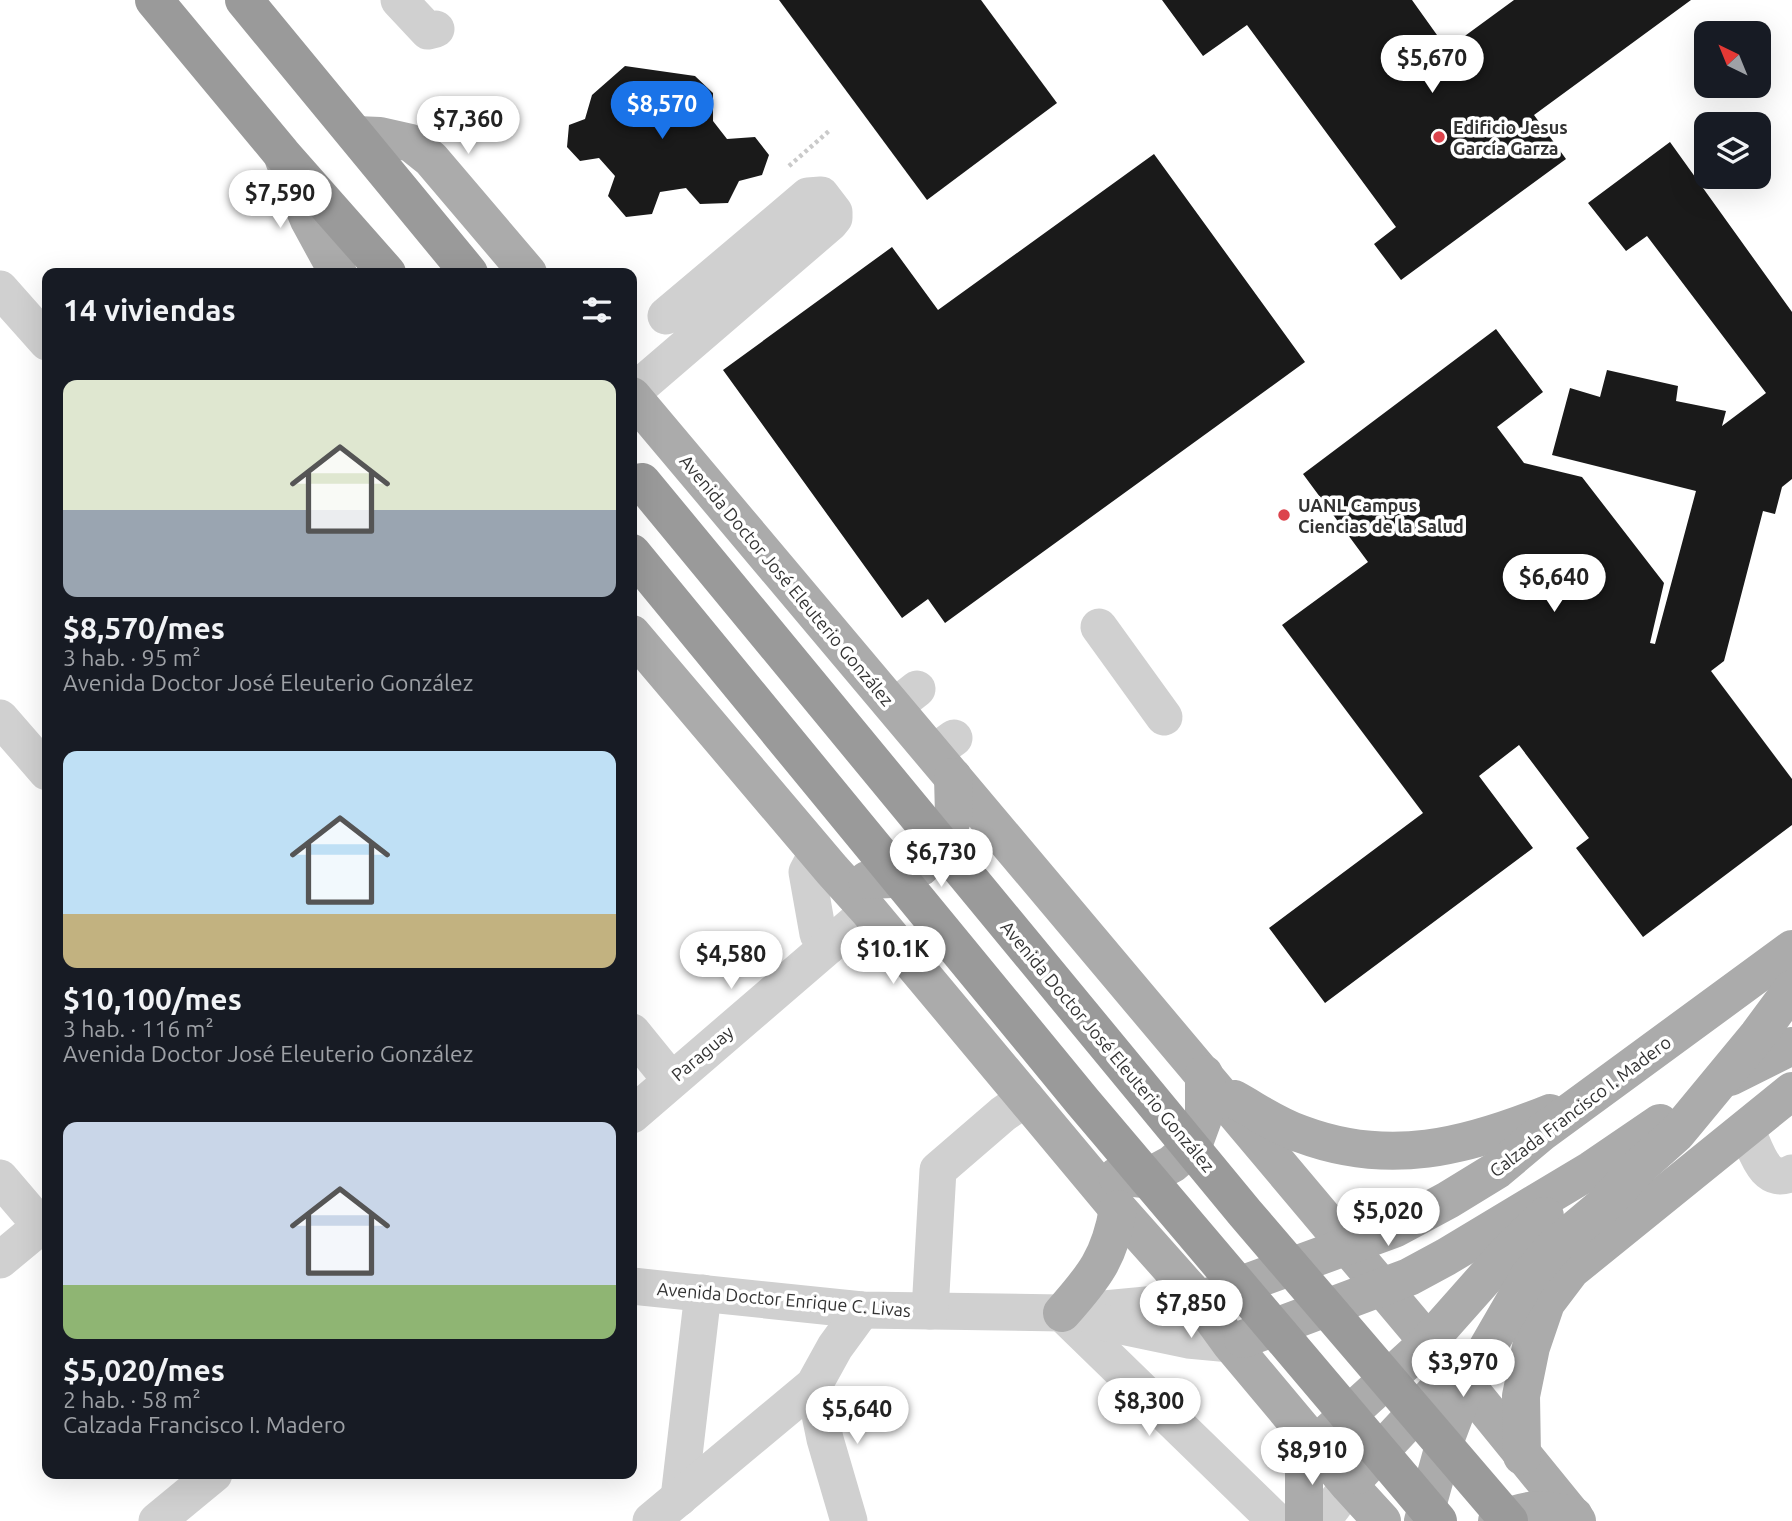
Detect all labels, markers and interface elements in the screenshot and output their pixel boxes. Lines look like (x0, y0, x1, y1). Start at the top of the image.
north arrow (1694, 21, 1771, 98)
map controls (1694, 21, 1771, 189)
pin: $5,670 (1375, 36, 1489, 95)
text: $5,670 (1397, 45, 1467, 70)
pin: $8,570 (605, 82, 719, 141)
text: $8,570 (627, 91, 697, 116)
pin: $7,360 (411, 96, 525, 156)
text: $7,360 (433, 106, 503, 131)
button: layers (1694, 112, 1771, 189)
place label: Edificio Jesus García Garza (1453, 117, 1568, 158)
marker: Edificio Jesus García Garza (1431, 129, 1447, 145)
pin: $7,590 (223, 170, 337, 230)
text: $7,590 (245, 180, 315, 205)
icon: filters (578, 291, 616, 329)
text: 14 viviendas (63, 293, 236, 327)
icon: home (277, 426, 403, 552)
street label: Avenida Doctor José Eleuterio González (676, 451, 898, 709)
place label: UANL Campus Ciencias de la Salud (1298, 495, 1464, 536)
marker: UANL Campus Ciencias de la Salud (1276, 507, 1292, 523)
pin: $6,640 (1497, 554, 1611, 614)
text: $6,640 (1519, 564, 1589, 589)
text: $8,570/mes (63, 611, 225, 645)
text: 3 hab. · 95 m² (63, 645, 201, 670)
text: Avenida Doctor José Eleuterio González (63, 670, 473, 695)
icon: home (277, 797, 403, 923)
pin: $6,730 (884, 830, 998, 889)
text: $6,730 (906, 839, 976, 864)
street label: Avenida Doctor José Eleuterio González (997, 917, 1219, 1175)
pin: $10.1K (836, 926, 950, 986)
pin: $4,580 (674, 932, 788, 991)
text: $10.1K (857, 936, 929, 961)
text: $4,580 (696, 941, 766, 966)
text: $10,100/mes (63, 982, 242, 1016)
text: 3 hab. · 116 m² (63, 1016, 214, 1041)
street label: Paraguay (667, 1021, 737, 1085)
street label: Calzada Francisco I. Madero (1486, 1031, 1674, 1181)
text: Avenida Doctor José Eleuterio González (63, 1041, 473, 1066)
icon: home (277, 1168, 403, 1294)
pin: $5,020 (1331, 1188, 1445, 1248)
text: $5,020 (1353, 1198, 1423, 1223)
street label: Avenida Doctor Enrique C. Livas (656, 1278, 912, 1320)
pin: $7,850 (1134, 1280, 1248, 1340)
text: $7,850 (1156, 1290, 1226, 1315)
pin: $3,970 (1406, 1340, 1520, 1399)
text: $3,970 (1428, 1349, 1498, 1374)
text: $5,020/mes (63, 1353, 225, 1387)
pin: $8,300 (1092, 1378, 1206, 1438)
pin: $5,640 (800, 1386, 914, 1446)
text: 2 hab. · 58 m² (63, 1387, 201, 1412)
text: $8,300 (1114, 1388, 1184, 1413)
text: $5,640 (822, 1396, 892, 1421)
text: Calzada Francisco I. Madero (63, 1412, 346, 1437)
pin: $8,910 (1255, 1428, 1369, 1487)
text: $8,910 (1277, 1437, 1347, 1462)

